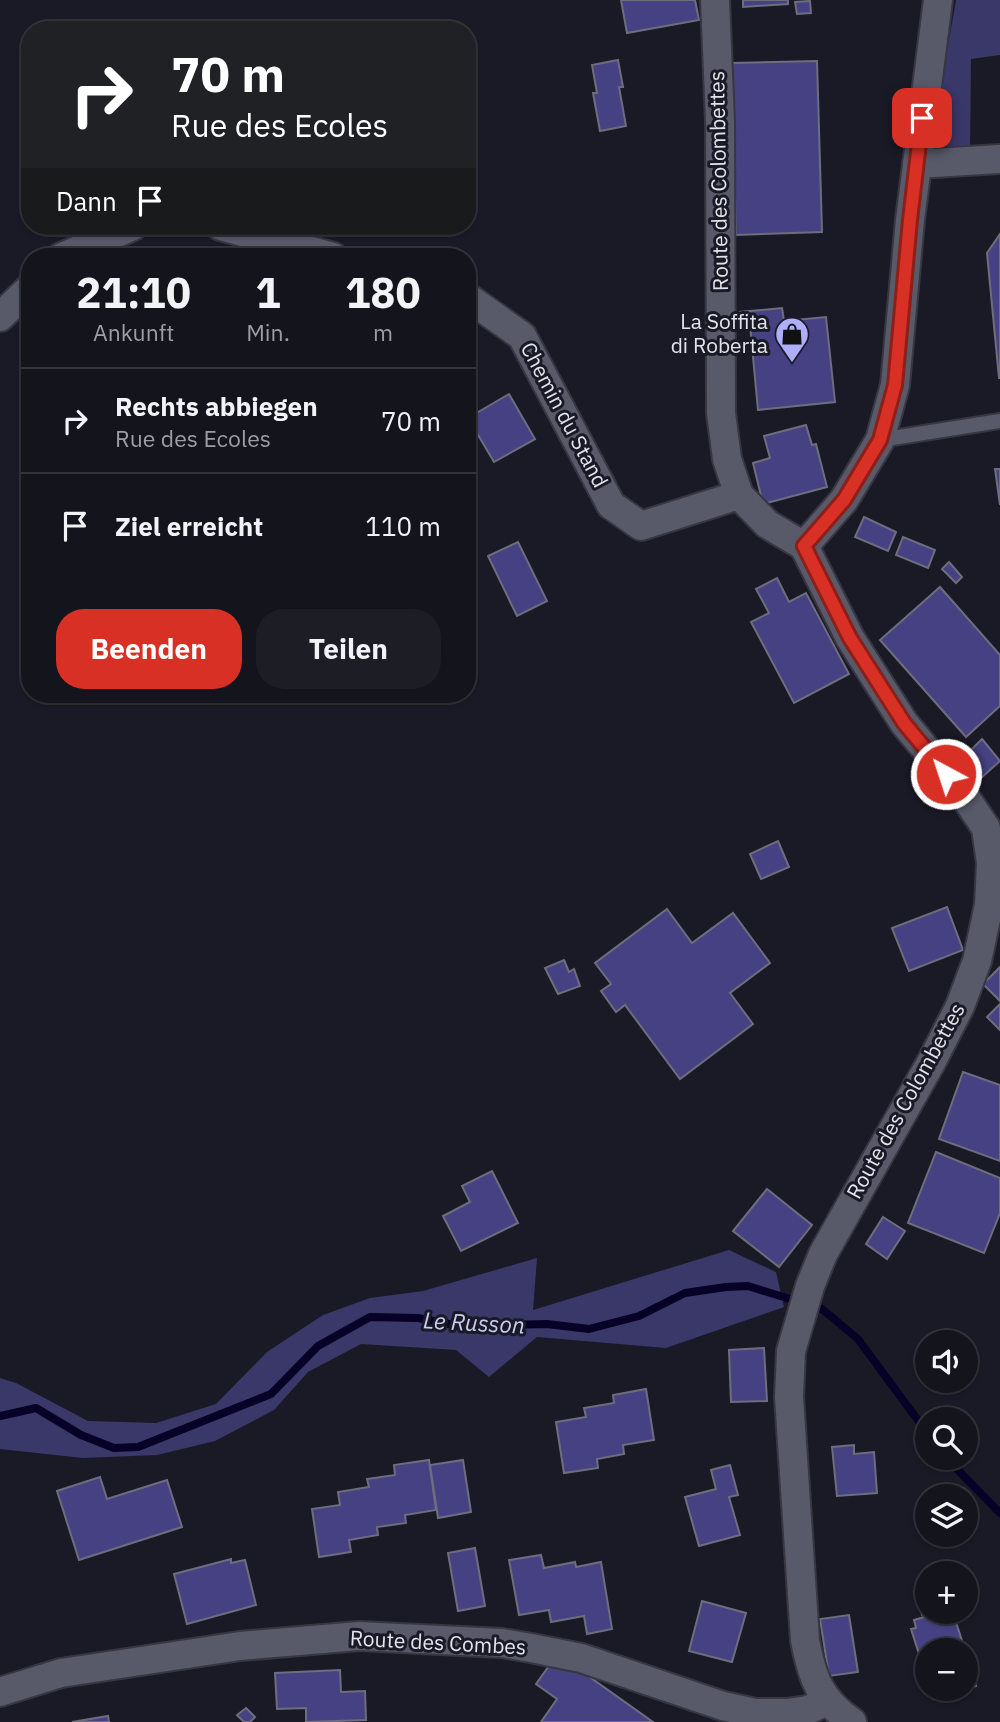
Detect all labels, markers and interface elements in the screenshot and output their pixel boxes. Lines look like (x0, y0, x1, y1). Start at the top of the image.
text: 70 m (171, 42, 285, 105)
icon: right (56, 49, 147, 140)
street label: Route des Colombettes (702, 71, 734, 291)
pin (892, 88, 952, 148)
icon: arrive (903, 99, 941, 137)
text: Rue des Ecoles (171, 104, 388, 146)
icon: arrive (131, 182, 169, 220)
text: Dann (56, 184, 117, 218)
text: 21:10 (76, 265, 191, 320)
text: 1 (255, 265, 281, 320)
text: 180 (345, 265, 421, 320)
place label: La Soffita di Roberta (671, 307, 768, 359)
shop icon: La Soffita di Roberta (773, 315, 811, 364)
text: Ankunft (93, 317, 174, 347)
text: Min. (246, 317, 290, 347)
text: m (373, 317, 393, 347)
street label: Chemin du Stand (515, 337, 615, 492)
text: Rechts abbiegen (115, 389, 318, 423)
icon: right (56, 402, 94, 440)
text: 70 m (381, 404, 441, 438)
text: Rue des Ecoles (115, 423, 271, 453)
icon: arrive (56, 507, 94, 545)
text: Ziel erreicht (115, 509, 263, 543)
text: 110 m (365, 509, 441, 543)
button: Beenden (56, 609, 242, 689)
button: Teilen (256, 609, 441, 689)
position arrow (909, 737, 983, 811)
street label: Route des Colombettes (840, 998, 971, 1204)
water label: Le Russon (422, 1304, 526, 1340)
map controls (915, 1330, 978, 1701)
button: sound (915, 1330, 978, 1393)
button: search (915, 1407, 978, 1470)
button: layers (915, 1484, 978, 1547)
button: + (915, 1561, 978, 1624)
street label: Route des Combes (349, 1623, 527, 1661)
button: − (915, 1638, 978, 1701)

